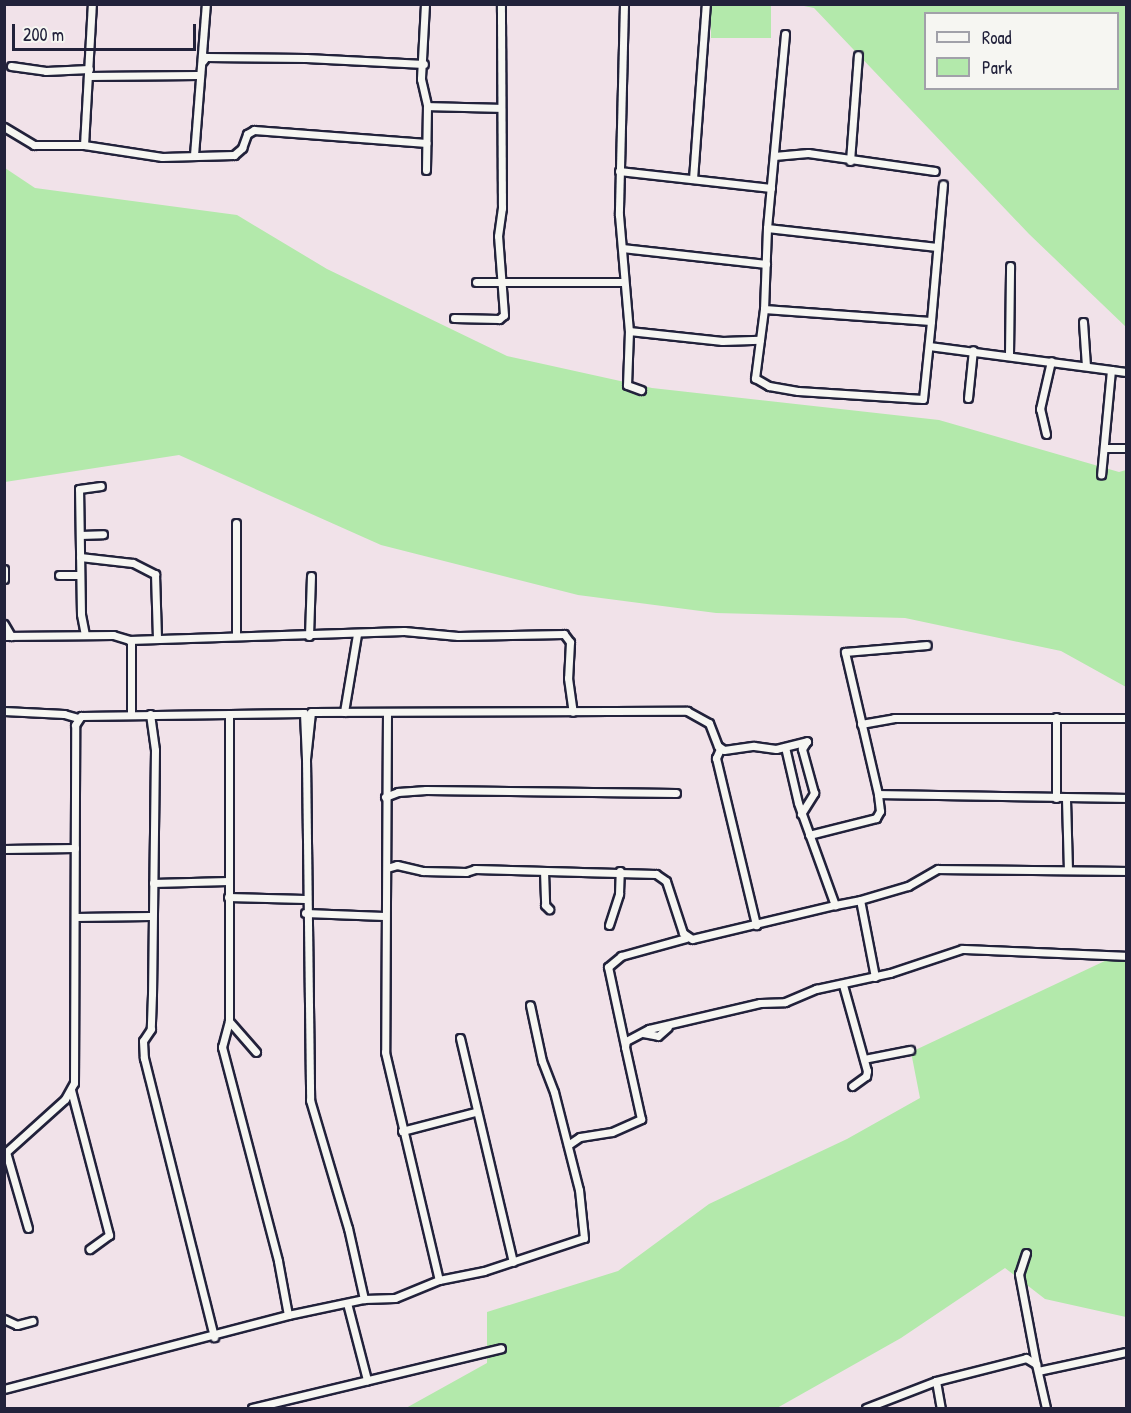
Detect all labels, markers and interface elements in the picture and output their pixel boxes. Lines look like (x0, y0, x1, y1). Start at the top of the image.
scale bar (15, 12, 200, 50)
legend (924, 12, 1119, 90)
text: 200 m (23, 22, 64, 47)
text: Road (982, 25, 1012, 50)
text: Park (982, 55, 1012, 80)

